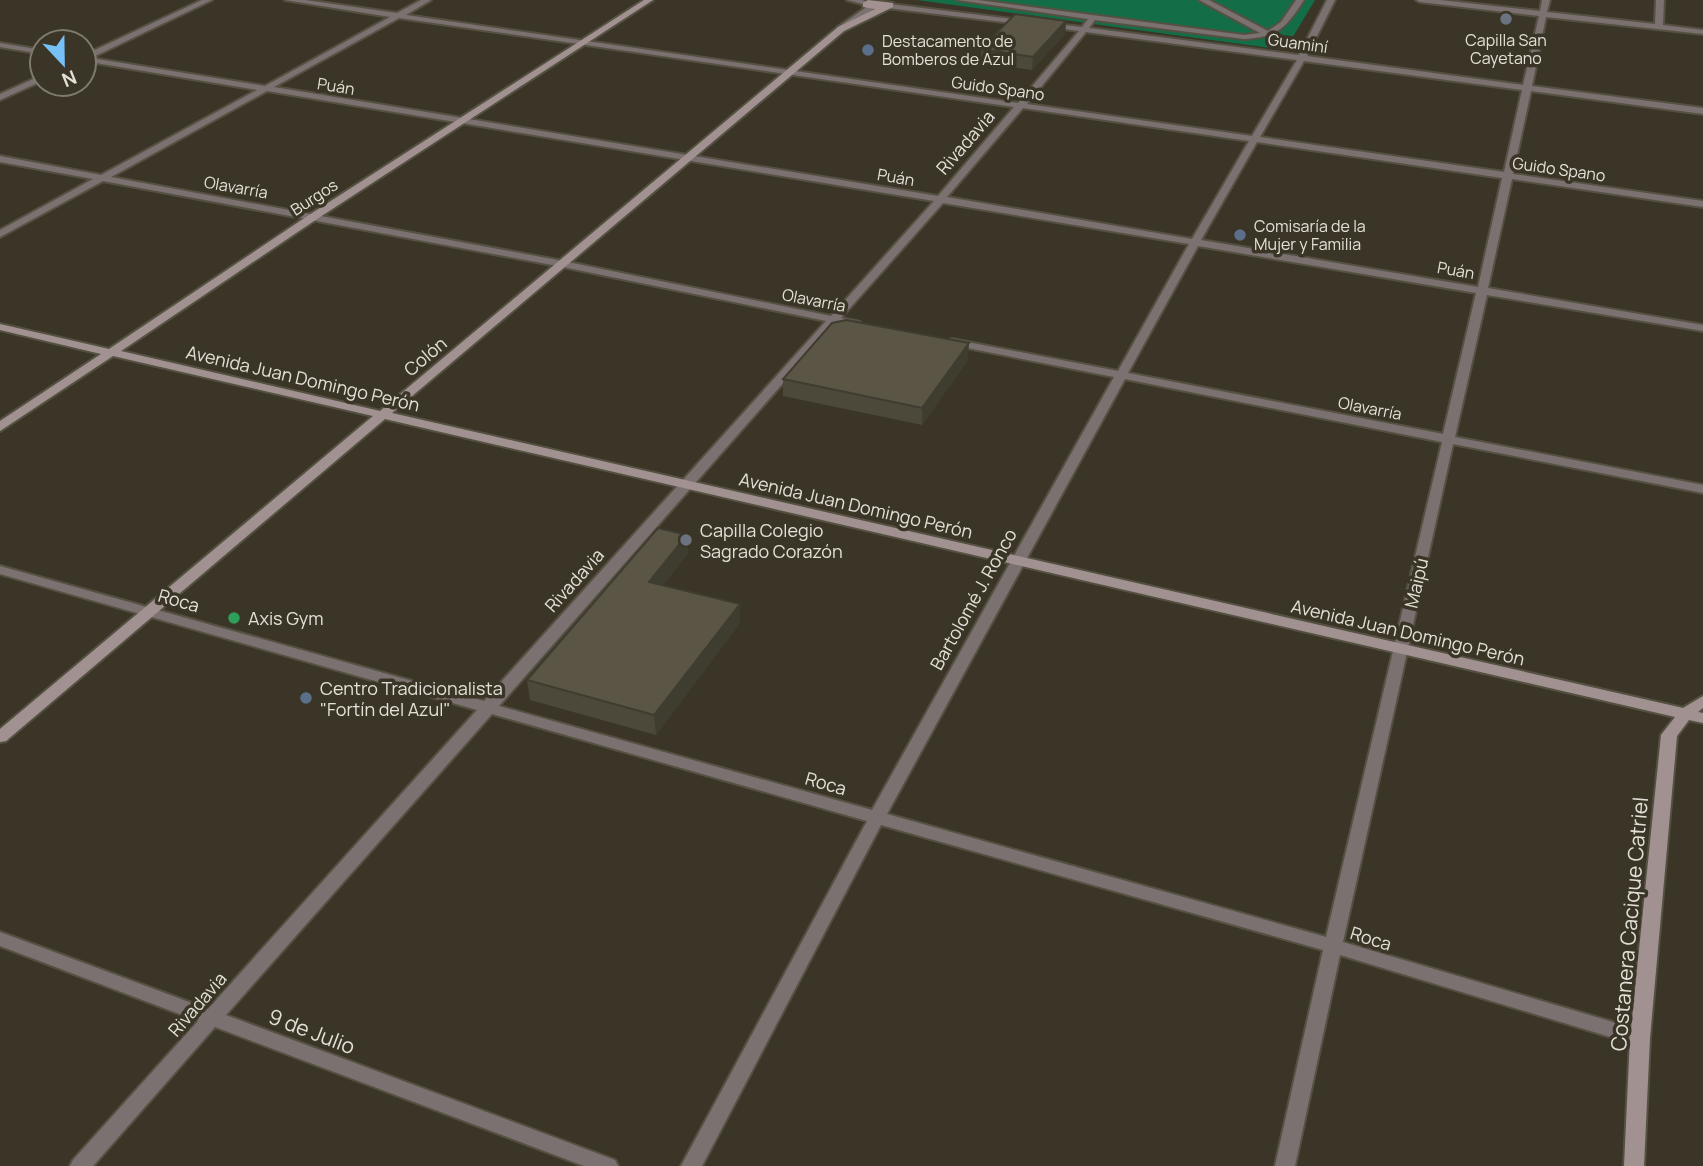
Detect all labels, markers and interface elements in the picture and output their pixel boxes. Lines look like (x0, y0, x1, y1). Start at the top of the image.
marker: Capilla San Cayetano (1498, 11, 1514, 27)
north arrow (28, 28, 98, 98)
street label: Guaminí (1267, 28, 1330, 58)
place label: Capilla San Cayetano (1465, 29, 1547, 69)
place label: Destacamento de Bomberos de Azul (882, 30, 1014, 70)
marker: Destacamento de Bomberos de Azul (860, 42, 876, 58)
text: N (58, 64, 81, 93)
street label: Guido Spano (950, 71, 1046, 105)
street label: Puán (316, 72, 356, 100)
street label: Rivadavia (930, 105, 1000, 179)
street label: Guido Spano (1511, 152, 1607, 186)
street label: Puán (876, 163, 916, 191)
street label: Olavarría (202, 171, 270, 203)
street label: Burgos (286, 174, 342, 220)
place label: Comisaría de la Mujer y Familia (1254, 215, 1366, 255)
marker: Comisaría de la Mujer y Familia (1232, 227, 1248, 243)
street label: Puán (1436, 256, 1476, 284)
street label: Olavarría (780, 283, 848, 317)
street label: Colón (398, 331, 452, 381)
street label: Avenida Juan Domingo Perón (184, 339, 422, 417)
street label: Olavarría (1336, 391, 1404, 425)
street label: Avenida Juan Domingo Perón (737, 466, 975, 544)
place label: Capilla Colegio Sagrado Corazón (700, 518, 843, 563)
street label: Bartolomé J. Ronco (924, 524, 1022, 674)
marker: Capilla Colegio Sagrado Corazón (678, 532, 694, 548)
street label: Rivadavia (539, 543, 609, 617)
street label: Maipú (1399, 556, 1433, 610)
street label: Roca (156, 583, 202, 617)
street label: Avenida Juan Domingo Perón (1289, 593, 1527, 671)
place label: Axis Gym (248, 606, 324, 630)
marker: Axis Gym (226, 610, 242, 626)
place label: Centro Tradicionalista "Fortín del Azul" (320, 676, 503, 721)
marker: Centro Tradicionalista "Fortín del Azul" (298, 690, 314, 706)
street label: Roca (803, 766, 849, 800)
street label: Costanera Cacique Catriel (1604, 796, 1654, 1052)
street label: Roca (1347, 920, 1395, 956)
street label: Rivadavia (162, 967, 232, 1041)
street label: 9 de Julio (265, 1002, 359, 1060)

